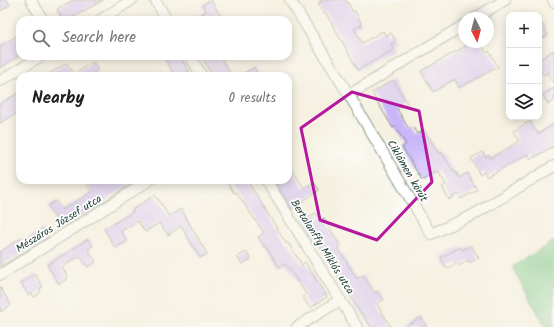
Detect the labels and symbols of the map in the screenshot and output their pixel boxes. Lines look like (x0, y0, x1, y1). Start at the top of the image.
north arrow (458, 12, 494, 48)
street label: Ciklámen körút (382, 136, 433, 206)
street label: Mészáros József utca (12, 190, 106, 258)
street label: Bertalanffy Miklós utca (285, 196, 359, 298)

